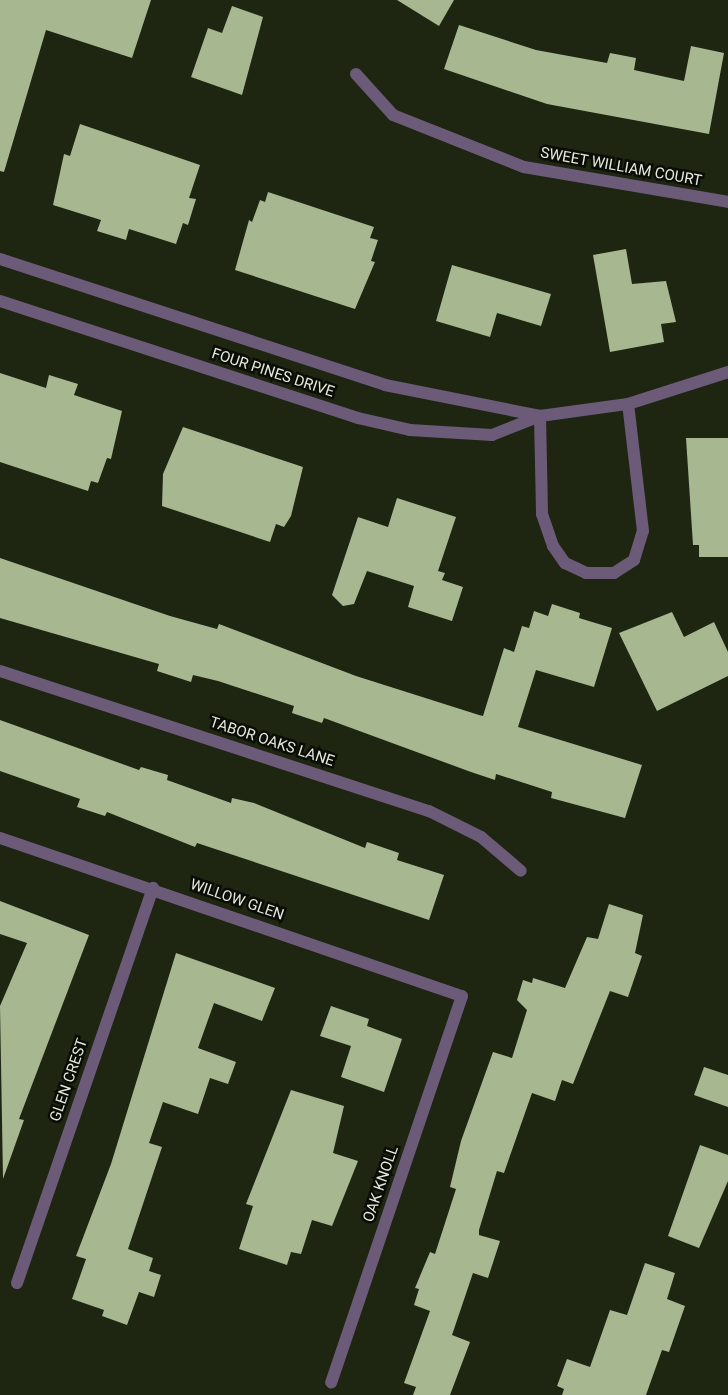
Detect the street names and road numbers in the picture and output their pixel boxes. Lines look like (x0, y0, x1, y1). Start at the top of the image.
street label: SWEET WILLIAM COURT (539, 144, 703, 190)
street label: FOUR PINES DRIVE (209, 345, 337, 401)
street label: TABOR OAKS LANE (207, 713, 337, 771)
street label: WILLOW GLEN (188, 876, 286, 924)
street label: GLEN CREST (46, 1036, 92, 1124)
street label: OAK KNOLL (360, 1143, 402, 1225)

